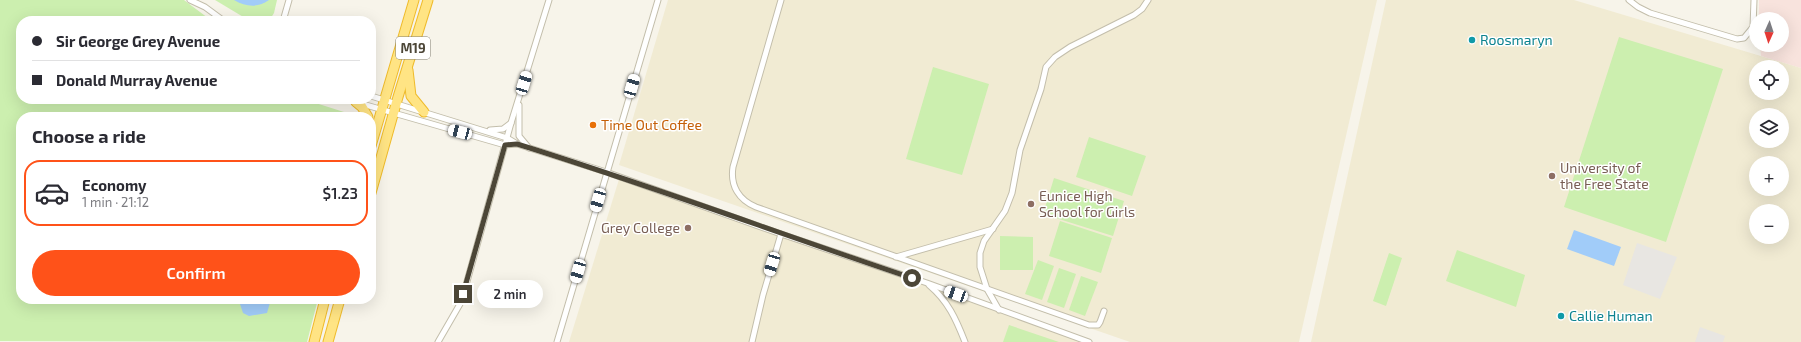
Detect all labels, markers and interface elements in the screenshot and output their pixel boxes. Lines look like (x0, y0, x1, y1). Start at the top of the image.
north arrow (1749, 12, 1789, 52)
map controls (1749, 12, 1789, 244)
place label: Roosmaryn (1480, 31, 1553, 48)
text: Sir George Grey Avenue (56, 32, 220, 50)
marker: Roosmaryn (1467, 35, 1477, 45)
road number: M19 (396, 37, 430, 59)
button: locate (1749, 60, 1789, 100)
car (515, 70, 533, 96)
text: Donald Murray Avenue (56, 71, 217, 89)
car (623, 73, 641, 99)
button: layers (1749, 108, 1789, 148)
place label: Time Out Coffee (601, 116, 702, 133)
marker: Time Out Coffee (588, 120, 598, 130)
car (447, 123, 473, 141)
text: Choose a ride (32, 125, 146, 147)
button: + (1749, 156, 1789, 196)
place label: University of the Free State (1560, 159, 1649, 192)
marker: University of the Free State (1547, 171, 1557, 181)
icon: car (34, 175, 70, 211)
text: Economy (82, 176, 147, 194)
text: $1.23 (323, 184, 358, 202)
car (589, 187, 607, 213)
place label: Eunice High School for Girls (1039, 187, 1135, 220)
text: 1 min · 21:12 (82, 194, 149, 210)
marker: Eunice High School for Girls (1026, 199, 1036, 209)
button: − (1749, 204, 1789, 244)
place label: Grey College (601, 219, 680, 236)
marker: Grey College (683, 223, 693, 233)
button: Confirm (32, 250, 360, 296)
car (763, 251, 781, 277)
car (569, 258, 587, 284)
route start (903, 269, 921, 287)
callout: 2 min (477, 280, 543, 308)
car (943, 284, 969, 304)
route end (454, 285, 472, 303)
text: 2 min (494, 286, 526, 302)
place label: Callie Human (1569, 307, 1653, 324)
marker: Callie Human (1556, 311, 1566, 321)

